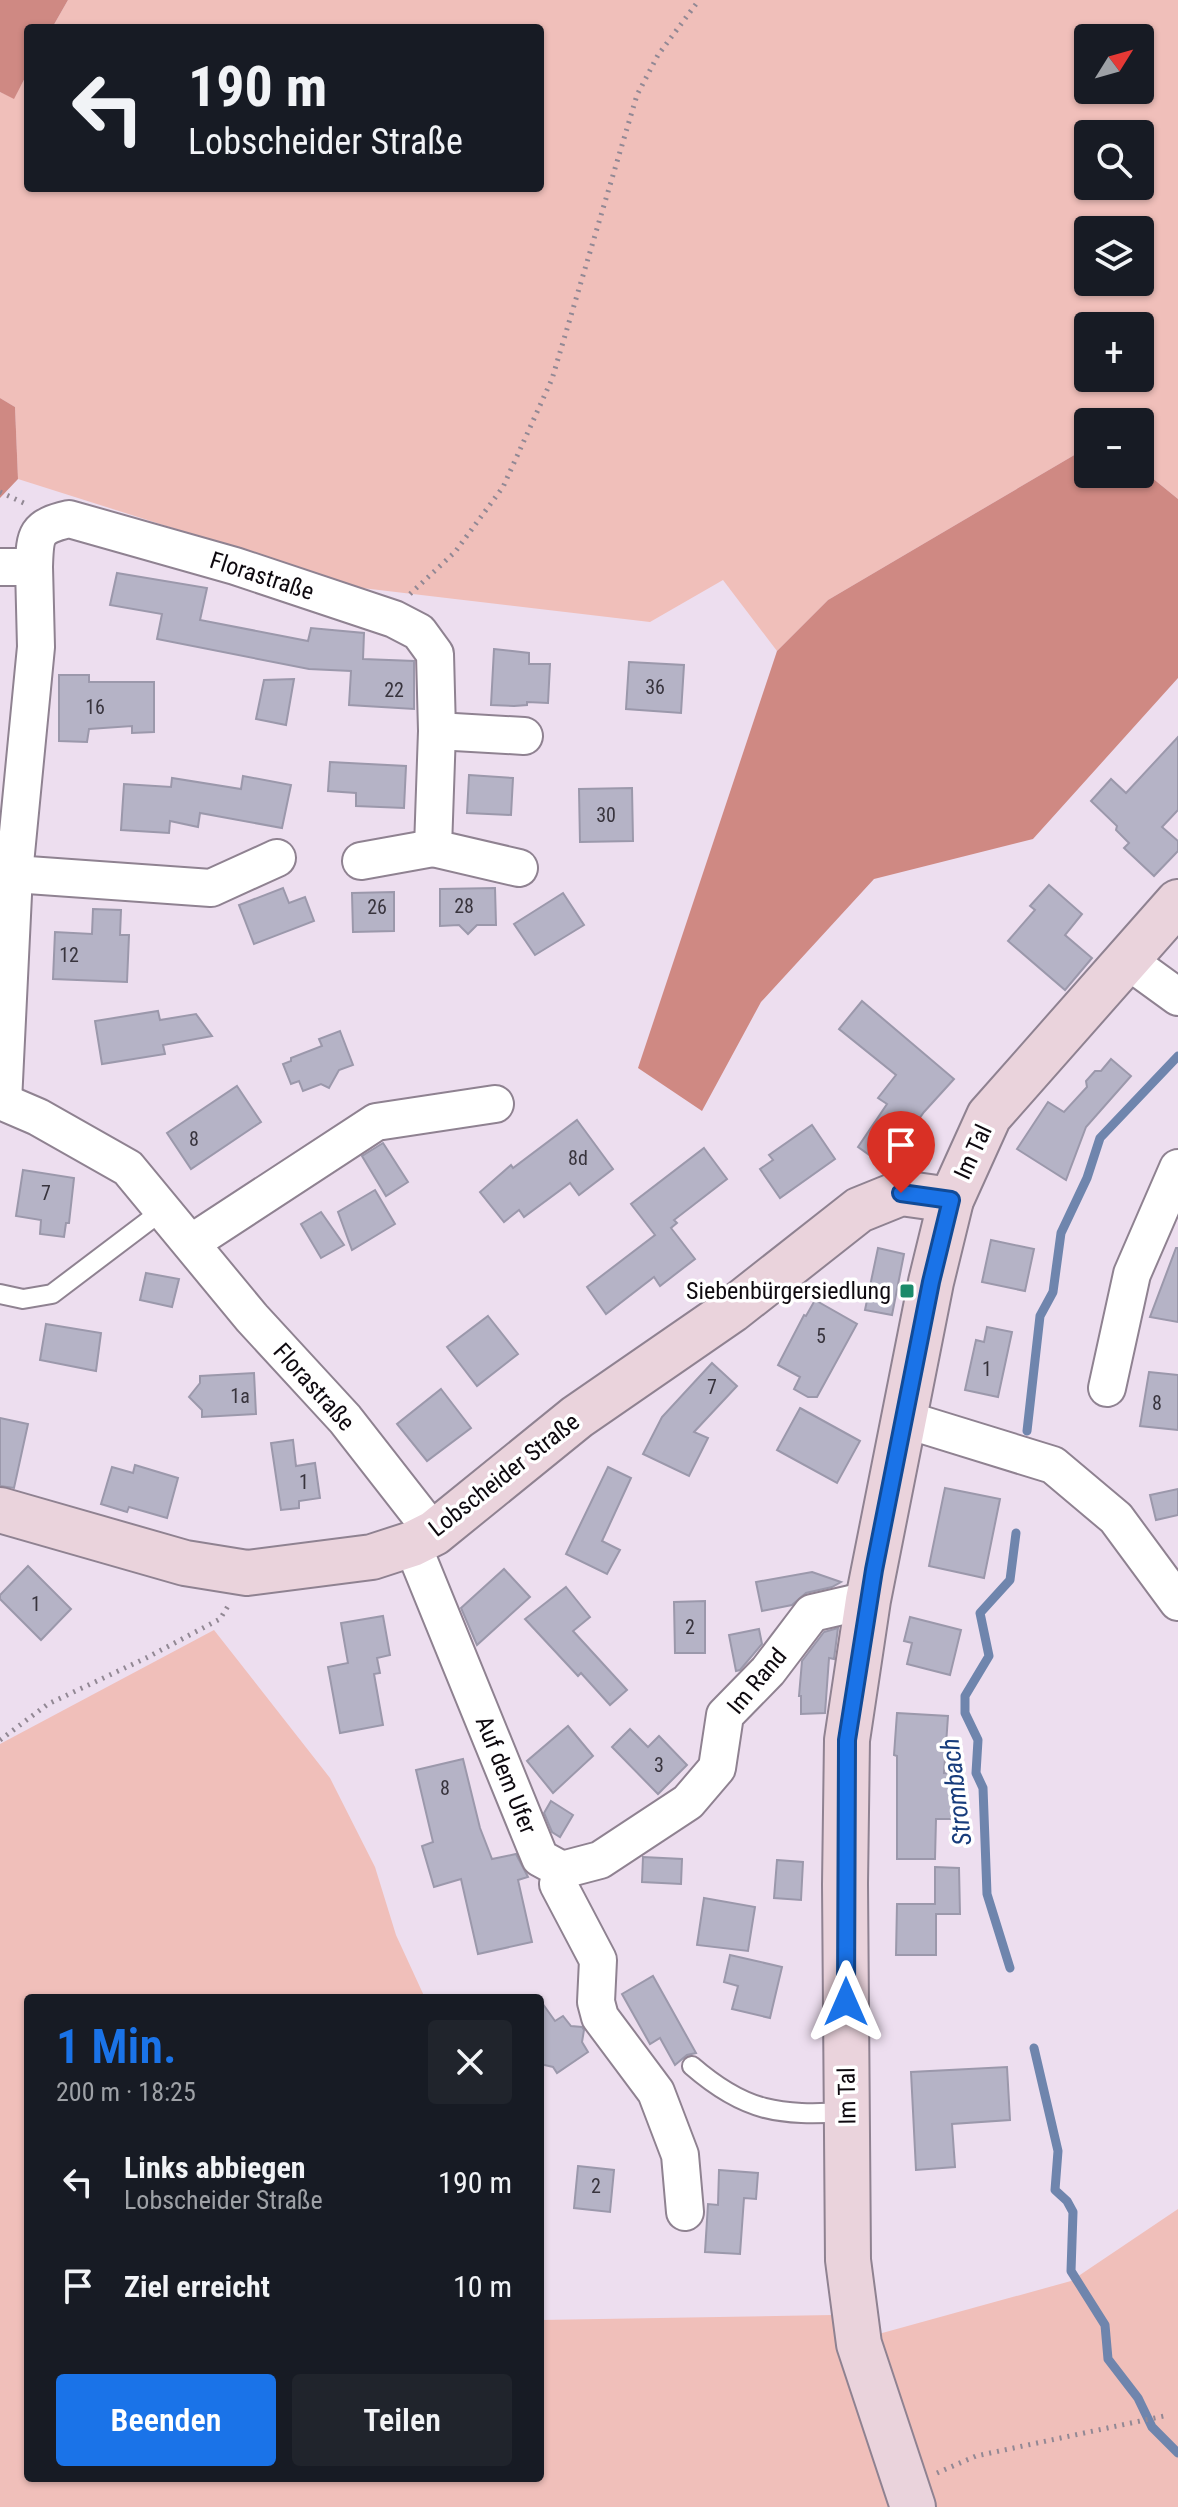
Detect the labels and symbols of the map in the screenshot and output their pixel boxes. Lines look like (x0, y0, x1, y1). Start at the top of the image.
north arrow (1074, 24, 1154, 104)
street label: Florastraße (207, 546, 317, 606)
house number: 36 (645, 675, 665, 699)
house number: 22 (384, 678, 404, 702)
house number: 16 (85, 695, 105, 719)
house number: 30 (596, 803, 616, 827)
house number: 28 (454, 894, 474, 918)
house number: 26 (367, 895, 387, 919)
house number: 12 (59, 943, 79, 967)
pin (867, 1111, 935, 1193)
street label: Im Tal (948, 1120, 998, 1184)
house number: 8 (189, 1127, 199, 1151)
house number: 8d (568, 1146, 588, 1170)
house number: 7 (41, 1181, 51, 1205)
place label: Siebenbürgersiedlung (686, 1277, 891, 1305)
marker: Siebenbürgersiedlung (898, 1282, 916, 1300)
house number: 5 (816, 1324, 826, 1348)
street label: Florastraße (268, 1338, 360, 1436)
house number: 1 (982, 1357, 992, 1381)
house number: 7 (707, 1375, 717, 1399)
house number: 1a (230, 1384, 250, 1408)
house number: 8 (1152, 1391, 1162, 1415)
street label: Lobscheider Straße (423, 1408, 585, 1542)
house number: 1 (299, 1470, 309, 1494)
house number: 1 (31, 1592, 41, 1616)
house number: 2 (685, 1615, 695, 1639)
street label: Im Rand (721, 1642, 793, 1720)
street label: Auf dem Ufer (470, 1712, 542, 1838)
water label: Strombach (935, 1737, 977, 1847)
house number: 3 (654, 1753, 664, 1777)
house number: 8 (440, 1776, 450, 1800)
position arrow (804, 1960, 888, 2044)
street label: Im Tal (833, 2067, 861, 2125)
house number: 2 (591, 2174, 601, 2198)

